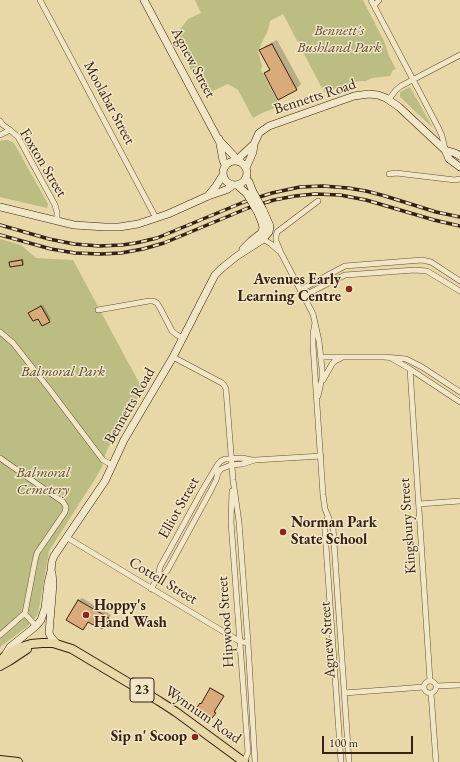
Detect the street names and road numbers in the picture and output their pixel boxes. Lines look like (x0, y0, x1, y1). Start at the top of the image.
street label: Agnew Street (167, 25, 219, 101)
street label: Moolabar Street (80, 58, 138, 148)
street label: Bennetts Road (272, 75, 358, 119)
street label: Foxton Street (16, 126, 70, 200)
street label: Bennetts Road (101, 365, 159, 447)
street label: Elliot Street (155, 474, 203, 542)
street label: Kingsbury Street (396, 477, 420, 575)
street label: Cottell Street (126, 554, 200, 608)
street label: Hipwood Street (214, 576, 238, 668)
street label: Agnew Street (316, 601, 340, 679)
road number: 23 (130, 678, 154, 702)
street label: Wynnum Road (162, 682, 244, 748)

